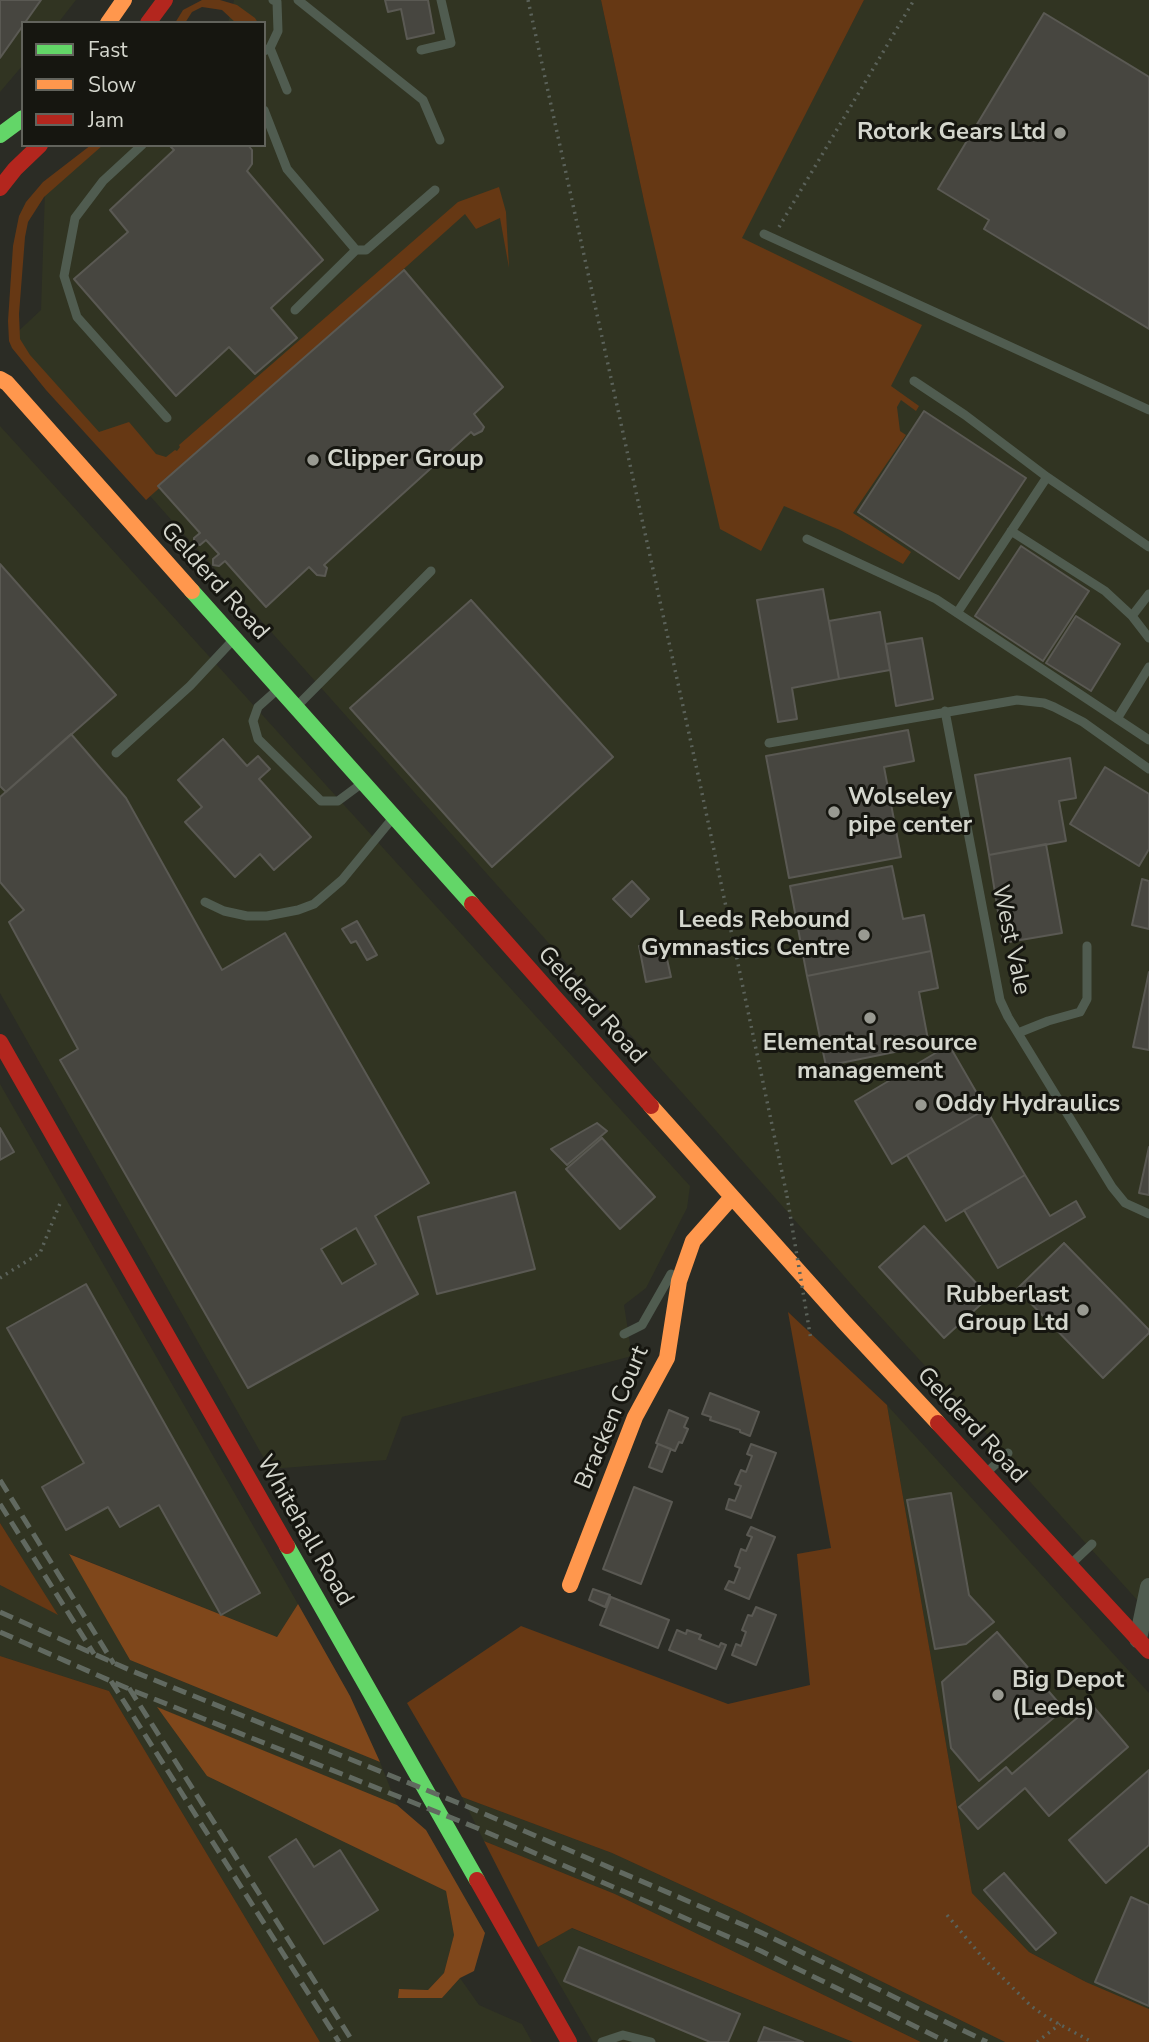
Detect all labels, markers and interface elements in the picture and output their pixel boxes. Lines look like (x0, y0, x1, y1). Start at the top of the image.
legend (21, 21, 266, 147)
text: Fast (88, 36, 128, 64)
text: Slow (88, 71, 136, 99)
text: Jam (88, 106, 124, 134)
place label: Rotork Gears Ltd (857, 119, 1046, 147)
marker: Rotork Gears Ltd (1052, 125, 1068, 141)
place label: Clipper Group (327, 446, 484, 474)
marker: Clipper Group (305, 452, 321, 468)
street label: Gelderd Road (154, 517, 274, 647)
place label: Wolseley pipe center (848, 784, 972, 840)
marker: Wolseley pipe center (826, 804, 842, 820)
street label: West Vale (984, 883, 1036, 997)
place label: Leeds Rebound Gymnastics Centre (641, 907, 850, 963)
marker: Leeds Rebound Gymnastics Centre (856, 927, 872, 943)
street label: Gelderd Road (531, 941, 651, 1071)
marker: Elemental resource management (862, 1010, 878, 1026)
place label: Elemental resource management (763, 1030, 977, 1086)
place label: Oddy Hydraulics (935, 1091, 1120, 1119)
marker: Oddy Hydraulics (913, 1097, 929, 1113)
place label: Rubberlast Group Ltd (946, 1282, 1069, 1338)
marker: Rubberlast Group Ltd (1075, 1302, 1091, 1318)
street label: Bracken Court (570, 1342, 656, 1494)
street label: Gelderd Road (910, 1362, 1032, 1490)
street label: Whitehall Road (249, 1451, 359, 1611)
place label: Big Depot (Leeds) (1012, 1667, 1124, 1723)
marker: Big Depot (Leeds) (990, 1687, 1006, 1703)

